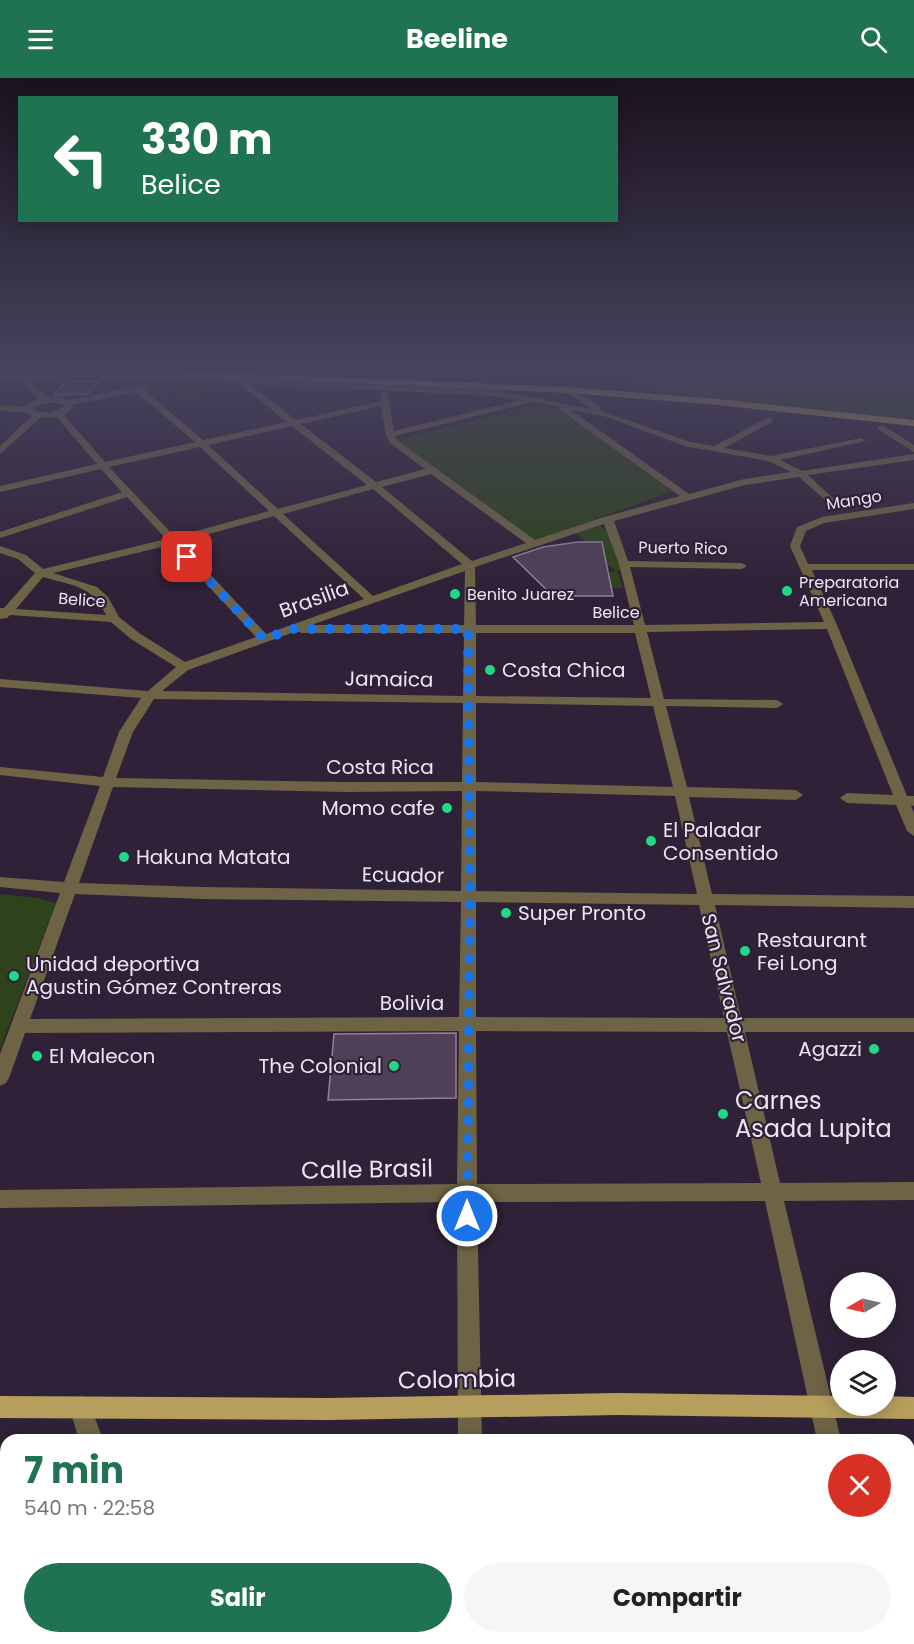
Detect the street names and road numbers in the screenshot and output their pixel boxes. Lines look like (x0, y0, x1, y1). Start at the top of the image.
street label: Mango (825, 484, 883, 516)
street label: Puerto Rico (638, 536, 728, 560)
street label: Brasilia (275, 574, 353, 624)
street label: Belice (58, 587, 106, 613)
street label: Belice (592, 601, 640, 624)
street label: Jamaica (344, 664, 434, 694)
street label: Costa Rica (326, 753, 434, 781)
street label: Ecuador (362, 860, 444, 890)
street label: San Salvador (694, 911, 754, 1045)
street label: Bolivia (380, 989, 444, 1017)
street label: Calle Brasil (301, 1151, 433, 1187)
street label: Colombia (398, 1361, 516, 1397)

